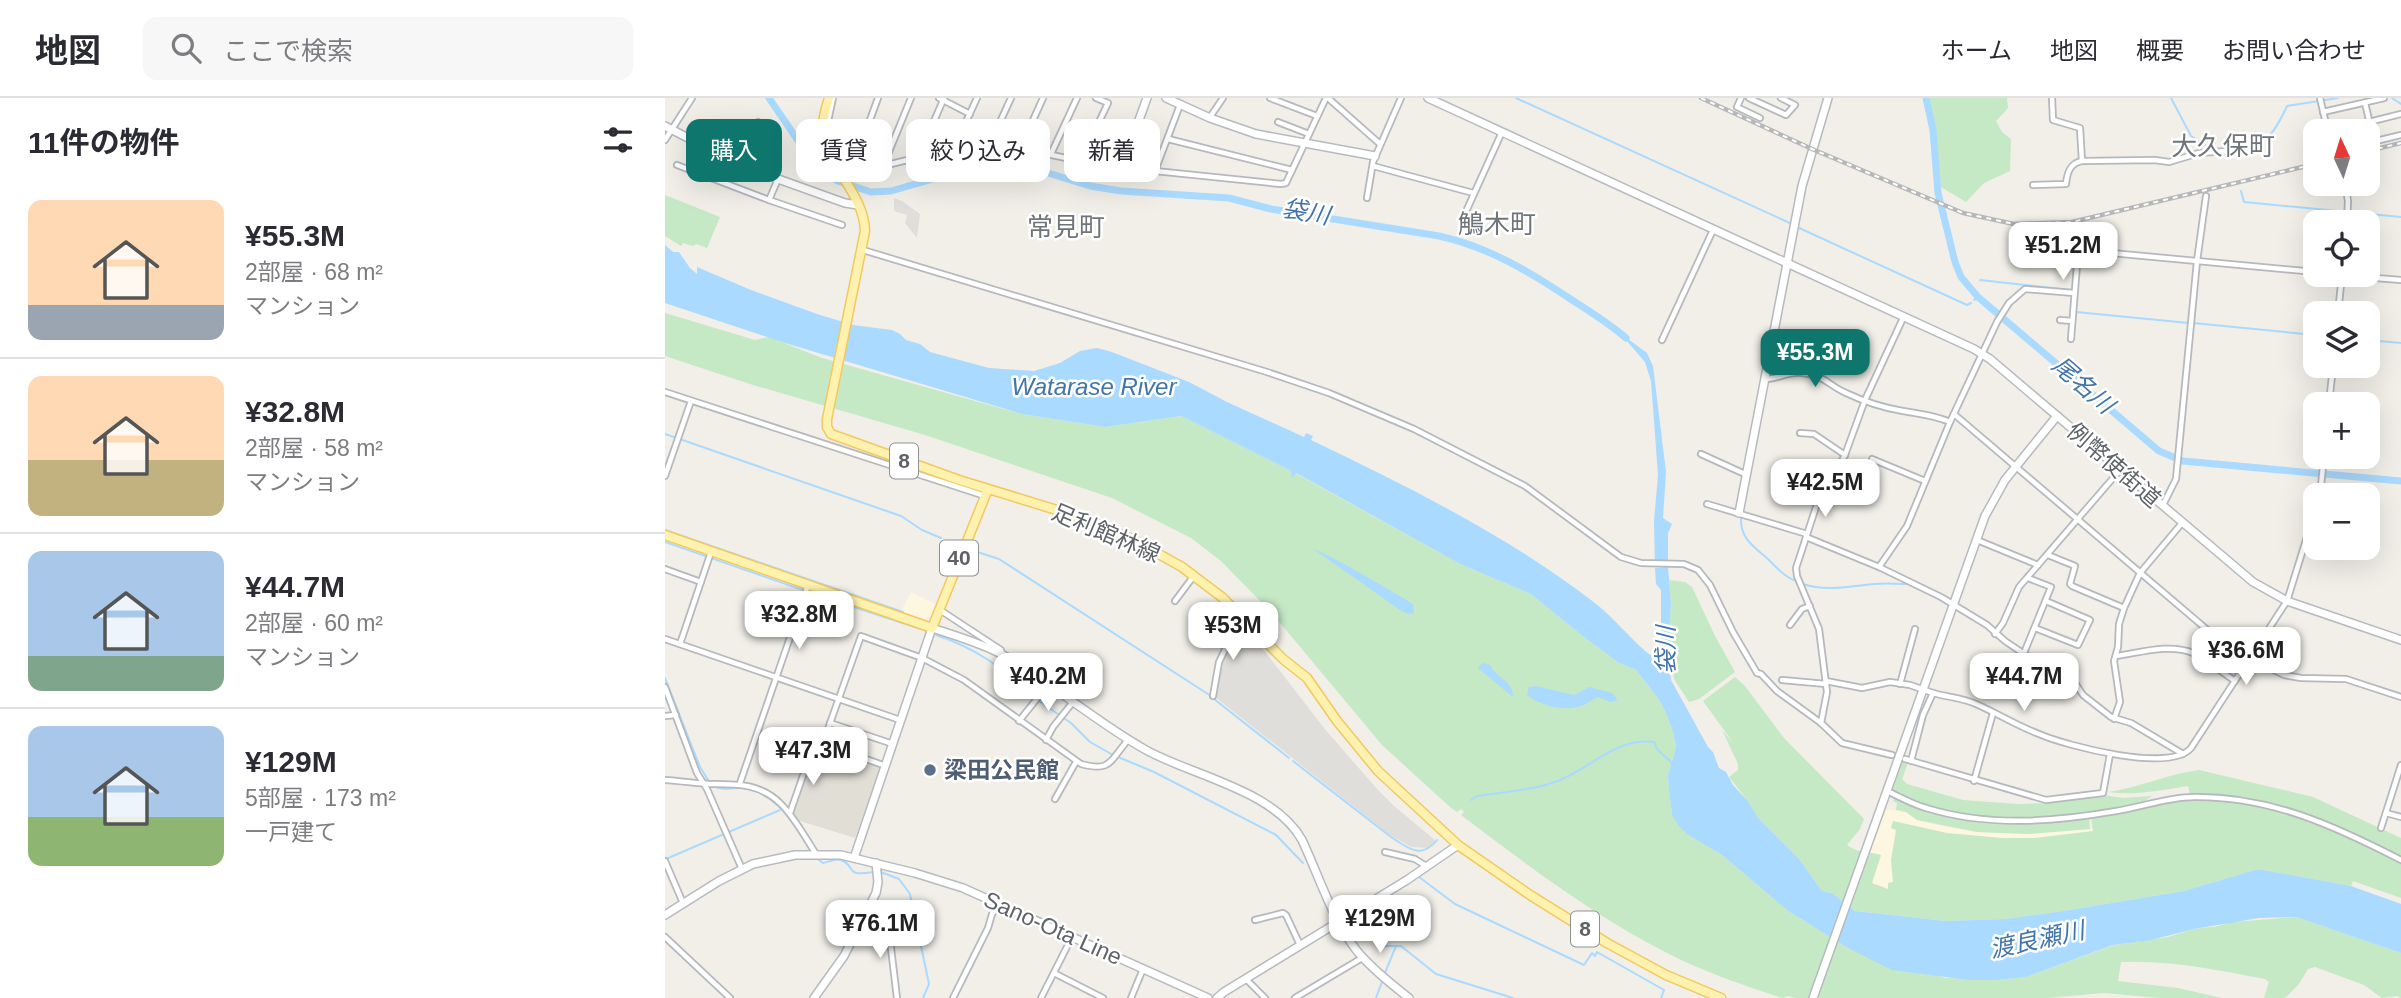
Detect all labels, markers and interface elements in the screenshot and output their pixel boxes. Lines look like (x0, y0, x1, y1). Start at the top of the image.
search box (143, 17, 633, 80)
icon: search (167, 29, 205, 67)
text: 地図 (35, 32, 101, 69)
text: ここで検索 (223, 36, 353, 66)
text: ホーム (1941, 37, 2012, 64)
text: 地図 (2050, 37, 2098, 64)
text: 概要 (2136, 37, 2184, 64)
text: お問い合わせ (2222, 37, 2366, 64)
chip: 購入 (686, 119, 782, 182)
chip: 賃貸 (796, 119, 892, 182)
chip: 絞り込み (906, 119, 1050, 182)
chip: 新着 (1064, 119, 1160, 182)
north arrow (2303, 119, 2380, 196)
map controls (2303, 119, 2380, 560)
icon: filters (599, 121, 637, 159)
text: 11件の物件 (28, 126, 180, 159)
district label: 大久保町 (2171, 131, 2275, 161)
water label: 袋川 (1280, 194, 1335, 229)
district label: 鵤木町 (1458, 209, 1536, 239)
button: locate (2303, 210, 2380, 287)
district label: 常見町 (1027, 212, 1105, 242)
text: ¥55.3M (245, 219, 345, 252)
pin: ¥51.2M (2006, 222, 2120, 282)
icon: home (84, 228, 168, 312)
text: ¥51.2M (2025, 232, 2101, 258)
text: 2部屋 · 68 m² (245, 259, 383, 285)
text: マンション (245, 293, 360, 319)
button: layers (2303, 301, 2380, 378)
pin: ¥55.3M (1758, 330, 1872, 389)
text: ¥55.3M (1777, 339, 1853, 365)
water label: 尾名川 (2047, 351, 2122, 420)
water label: Watarase River (1012, 373, 1177, 400)
button: + (2303, 392, 2380, 469)
text: ¥32.8M (245, 395, 345, 428)
icon: home (84, 404, 168, 488)
street label: 例幣使街道 (2062, 417, 2166, 513)
text: 2部屋 · 58 m² (245, 435, 383, 461)
road number: 8 (890, 444, 918, 478)
pin: ¥42.5M (1768, 460, 1882, 519)
text: マンション (245, 469, 360, 495)
text: ¥42.5M (1787, 469, 1863, 495)
button: − (2303, 483, 2380, 560)
street label: 足利館林線 (1048, 499, 1164, 567)
road number: 40 (940, 540, 978, 575)
text: ¥44.7M (245, 570, 345, 603)
icon: home (84, 579, 168, 663)
pin: ¥32.8M (742, 592, 856, 651)
text: ¥32.8M (761, 601, 837, 627)
pin: ¥53M (1192, 602, 1274, 662)
text: 2部屋 · 60 m² (245, 610, 383, 636)
text: ¥53M (1204, 612, 1262, 638)
water label: 袋川 (1652, 623, 1679, 674)
pin: ¥36.6M (2189, 628, 2303, 687)
text: ¥36.6M (2208, 637, 2284, 663)
text: マンション (245, 644, 360, 670)
pin: ¥40.2M (991, 654, 1105, 713)
pin: ¥44.7M (1967, 654, 2081, 713)
text: ¥40.2M (1010, 663, 1086, 689)
text: ¥44.7M (1986, 663, 2062, 689)
pin: ¥47.3M (756, 728, 870, 787)
text: ¥47.3M (775, 737, 851, 763)
text: ¥129M (245, 745, 337, 778)
icon: home (84, 754, 168, 838)
place label: 梁田公民館 (944, 757, 1059, 783)
marker: 梁田公民館 (922, 762, 938, 778)
text: 5部屋 · 173 m² (245, 785, 396, 811)
text: 一戸建て (245, 819, 337, 845)
street label: Sano-Ota Line (980, 886, 1126, 970)
pin: ¥129M (1331, 896, 1429, 955)
pin: ¥76.1M (823, 900, 937, 960)
text: ¥129M (1345, 905, 1415, 931)
text: ¥76.1M (842, 910, 918, 936)
road number: 8 (1571, 912, 1599, 946)
water label: 渡良瀬川 (1987, 916, 2090, 963)

